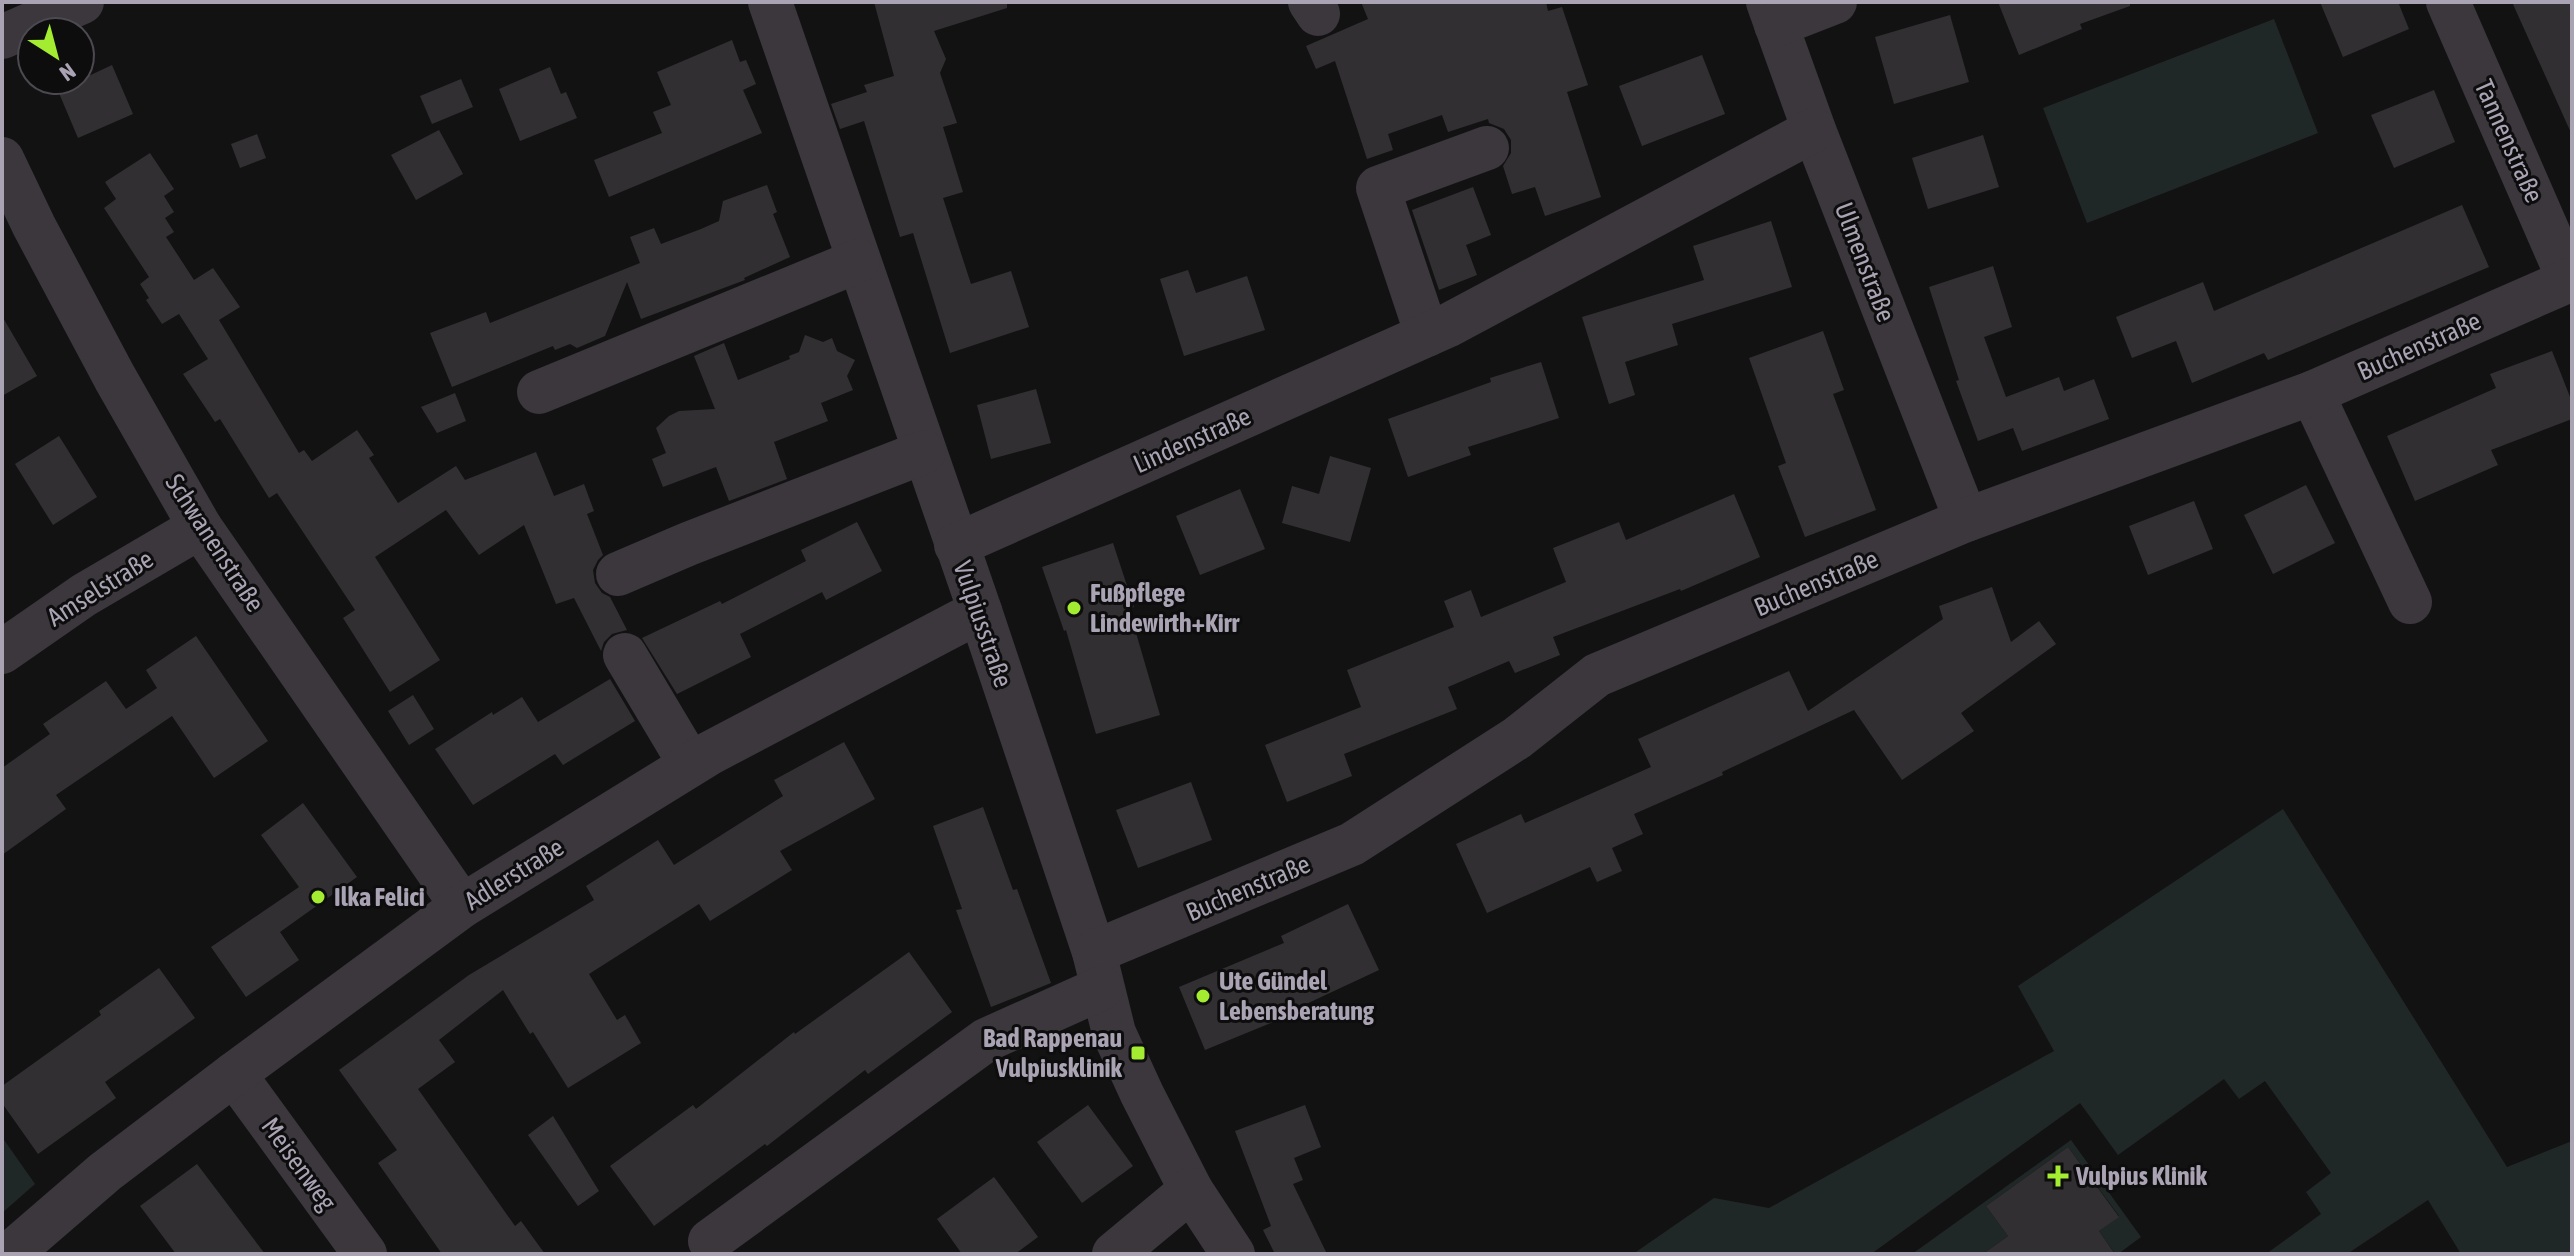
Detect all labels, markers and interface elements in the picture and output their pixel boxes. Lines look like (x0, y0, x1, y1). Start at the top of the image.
north arrow (16, 16, 96, 96)
text: N (55, 58, 81, 87)
street label: Tannenstraße (2469, 75, 2549, 207)
street label: Ulmenstraße (1829, 198, 1901, 326)
street label: Buchenstraße (2353, 306, 2485, 386)
street label: Lindenstraße (1129, 401, 1255, 479)
street label: Schwanenstraße (160, 469, 270, 617)
street label: Amselstraße (41, 544, 159, 632)
street label: Buchenstraße (1750, 544, 1882, 622)
street label: Vulpiusstraße (947, 557, 1019, 691)
place label: Fußpflege Lindewirth+Kirr (1090, 578, 1240, 638)
marker: Fußpflege Lindewirth+Kirr (1065, 599, 1083, 617)
street label: Adlerstraße (459, 832, 569, 916)
street label: Buchenstraße (1182, 849, 1314, 927)
place label: Ilka Felici (334, 882, 425, 912)
marker: Ilka Felici (309, 888, 327, 906)
place label: Ute Gündel Lebensberatung (1219, 966, 1375, 1026)
marker: Ute Gündel Lebensberatung (1194, 987, 1212, 1005)
place label: Bad Rappenau Vulpiusklinik (983, 1023, 1123, 1083)
marker: Bad Rappenau Vulpiusklinik (1129, 1044, 1147, 1062)
street label: Meisenweg (255, 1112, 343, 1217)
place label: Vulpius Klinik (2075, 1161, 2208, 1191)
marker: Vulpius Klinik (2047, 1165, 2069, 1187)

